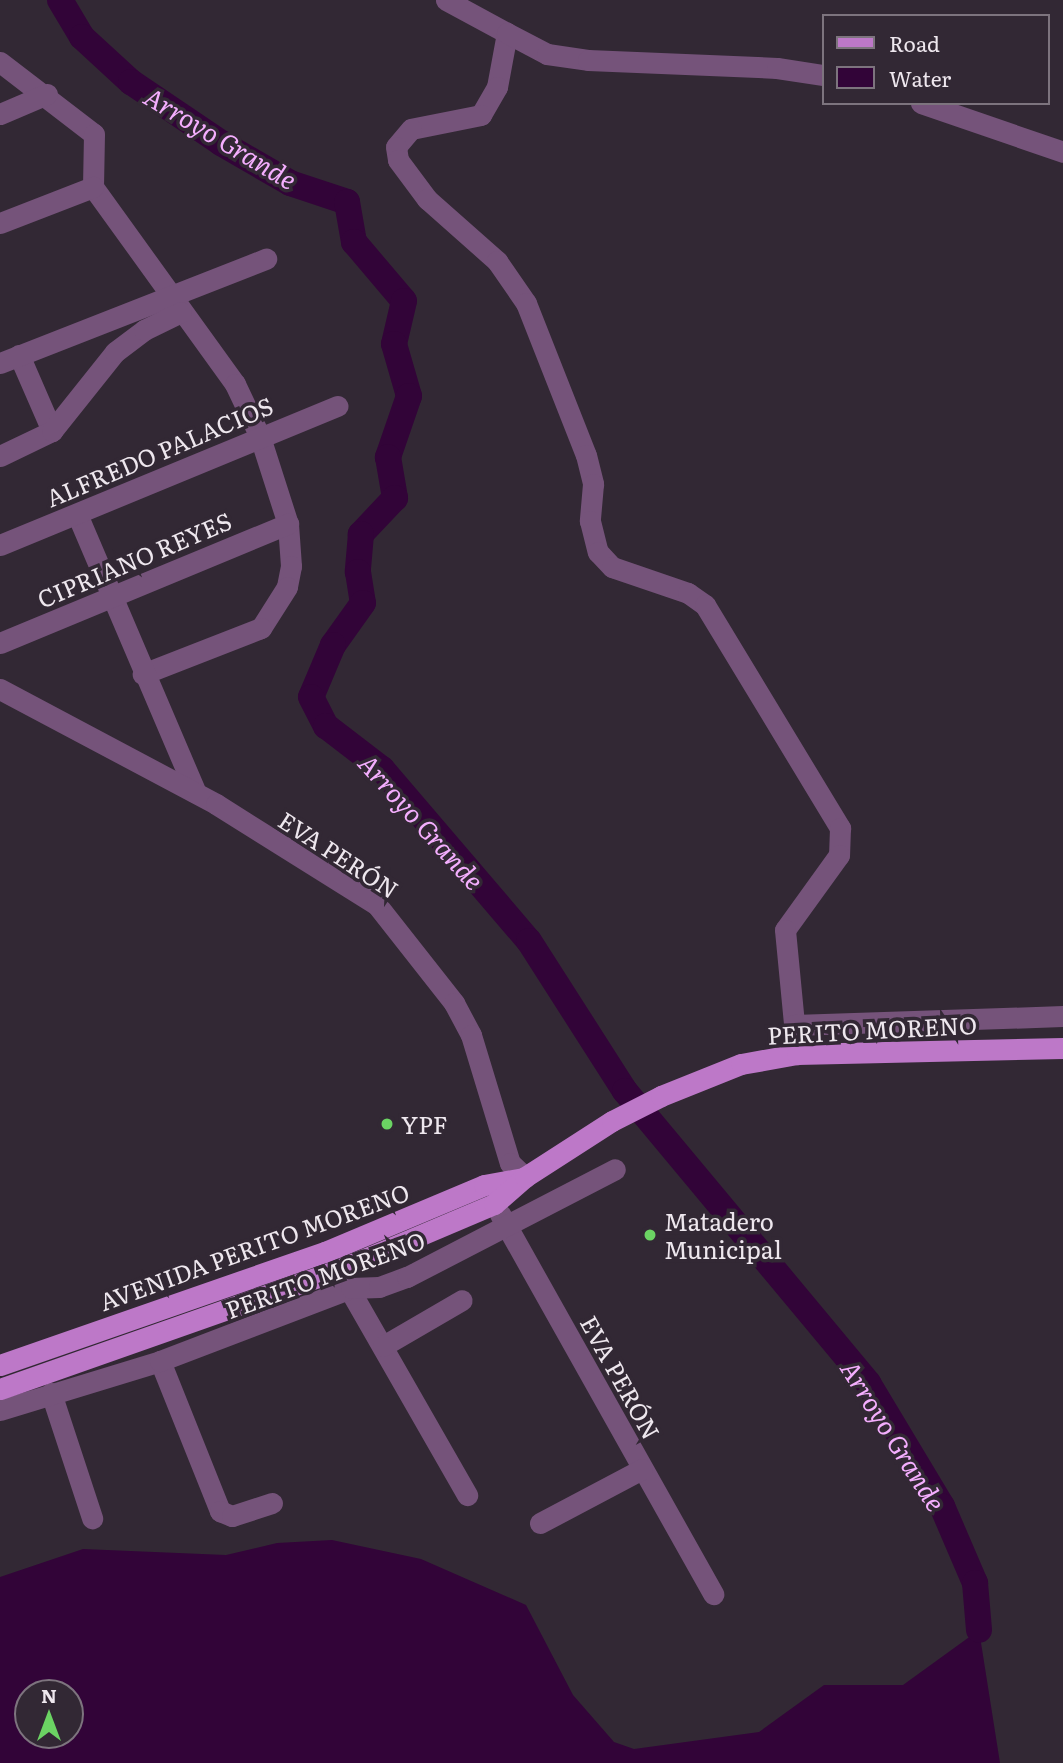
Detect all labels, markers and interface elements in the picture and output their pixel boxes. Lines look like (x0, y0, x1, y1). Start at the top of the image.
legend (822, 14, 1049, 105)
text: Road (889, 27, 940, 58)
text: Water (889, 62, 951, 93)
water label: Arroyo Grande (139, 79, 303, 195)
street label: ALFREDO PALACIOS (41, 390, 277, 512)
street label: CIPRIANO REYES (33, 505, 235, 613)
water label: Arroyo Grande (353, 747, 491, 895)
street label: EVA PERÓN (274, 805, 404, 903)
street label: PERITO MORENO (766, 1009, 978, 1049)
place label: YPF (401, 1110, 447, 1138)
marker: YPF (379, 1116, 395, 1132)
street label: AVENIDA PERITO MORENO (95, 1176, 413, 1316)
place label: Matadero Municipal (664, 1207, 782, 1263)
street label: PERITO MORENO (221, 1225, 429, 1323)
marker: Matadero Municipal (642, 1227, 658, 1243)
street label: EVA PERÓN (575, 1310, 667, 1444)
water label: Arroyo Grande (835, 1354, 953, 1516)
north arrow (14, 1679, 84, 1749)
text: N (41, 1681, 57, 1709)

